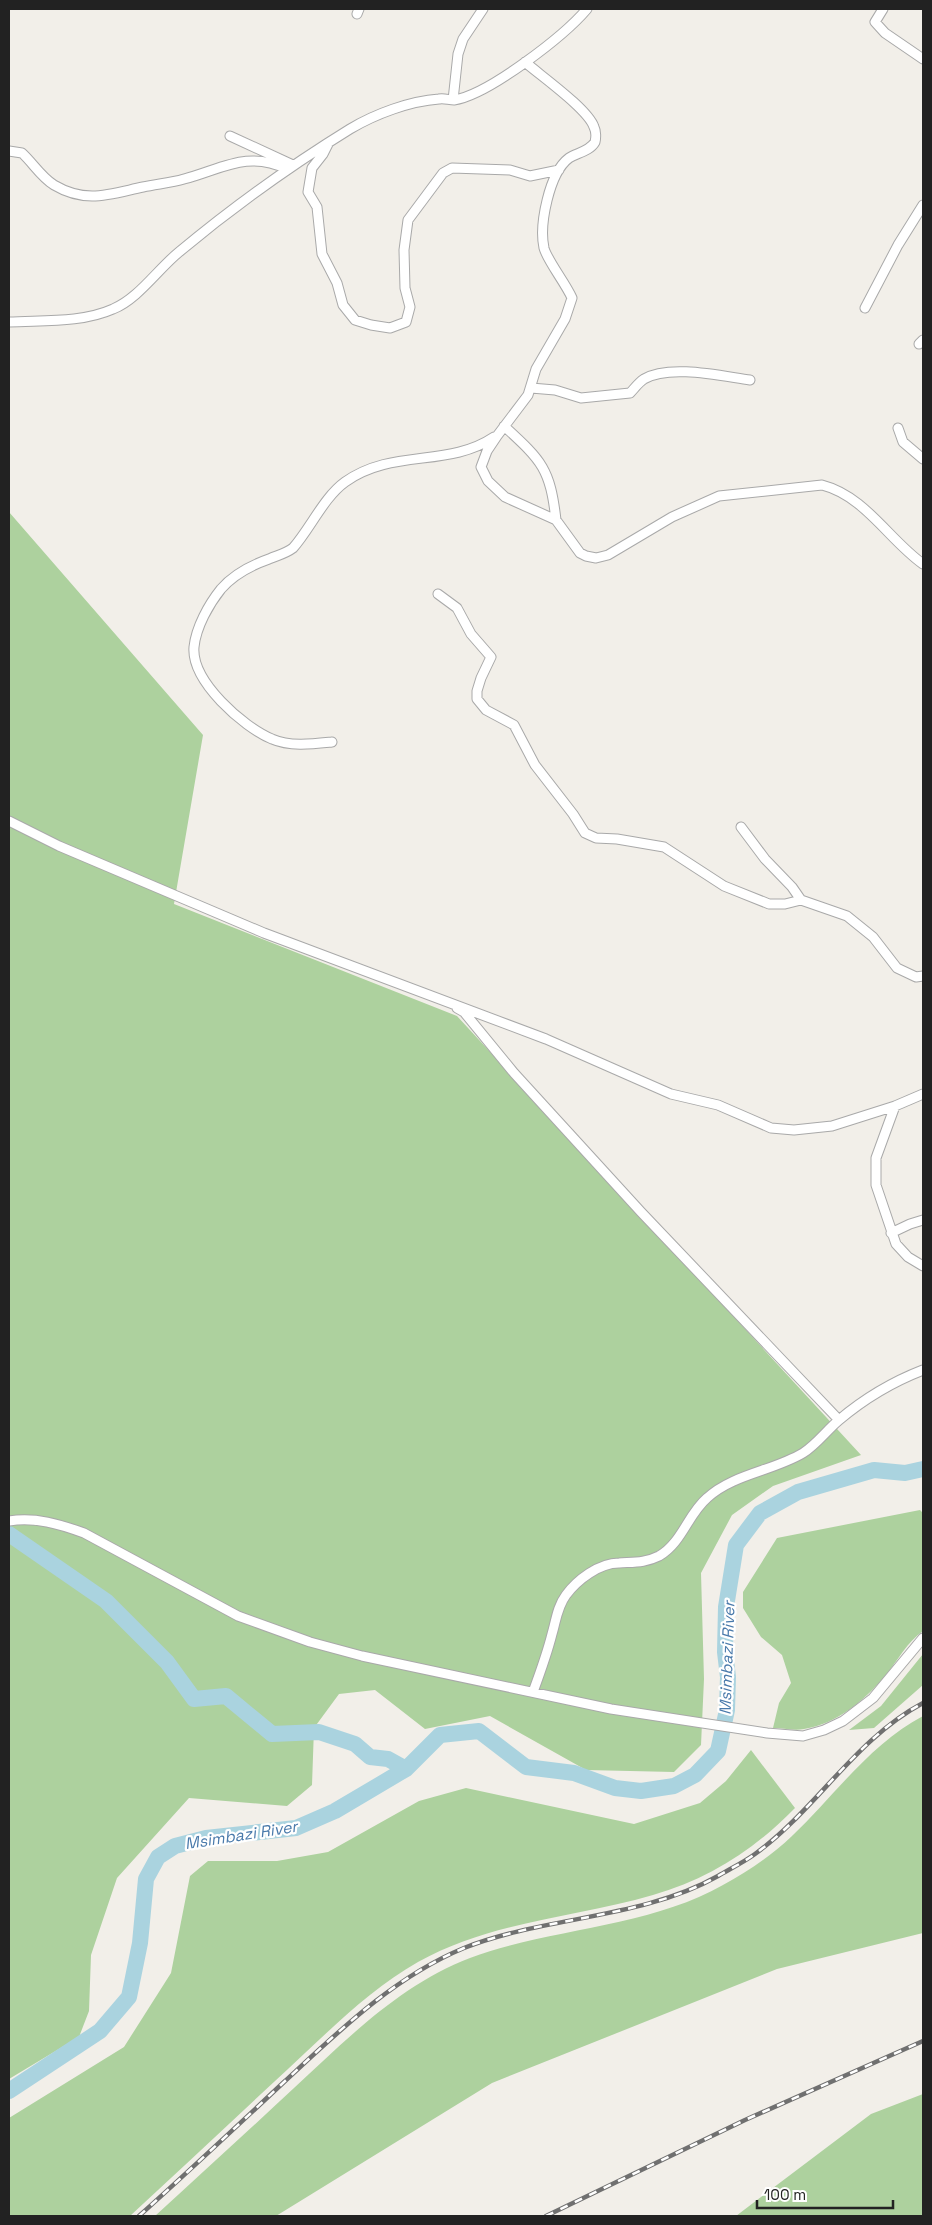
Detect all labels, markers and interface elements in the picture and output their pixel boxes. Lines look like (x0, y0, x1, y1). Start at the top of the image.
water label: Msimbazi River (715, 1599, 740, 1715)
water label: Msimbazi River (183, 1815, 301, 1854)
scale bar (757, 2178, 893, 2210)
text: 100 m (764, 2185, 806, 2204)

